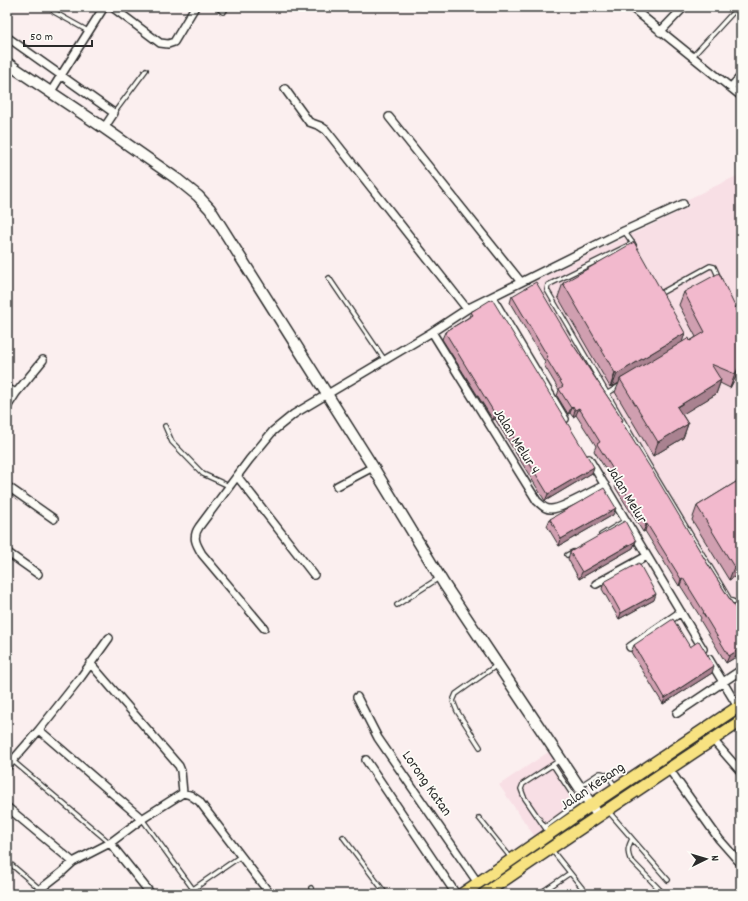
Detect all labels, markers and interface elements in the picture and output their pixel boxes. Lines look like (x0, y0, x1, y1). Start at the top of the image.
scale bar (24, 22, 92, 48)
text: 50 m (30, 29, 53, 46)
street label: Jalan Melur 4 (487, 405, 545, 479)
street label: Jalan Melur (600, 462, 652, 529)
street label: Lorong Katan (395, 747, 457, 821)
street label: Jalan Kesang (556, 757, 630, 817)
north arrow (686, 839, 726, 879)
text: N (706, 855, 722, 862)

